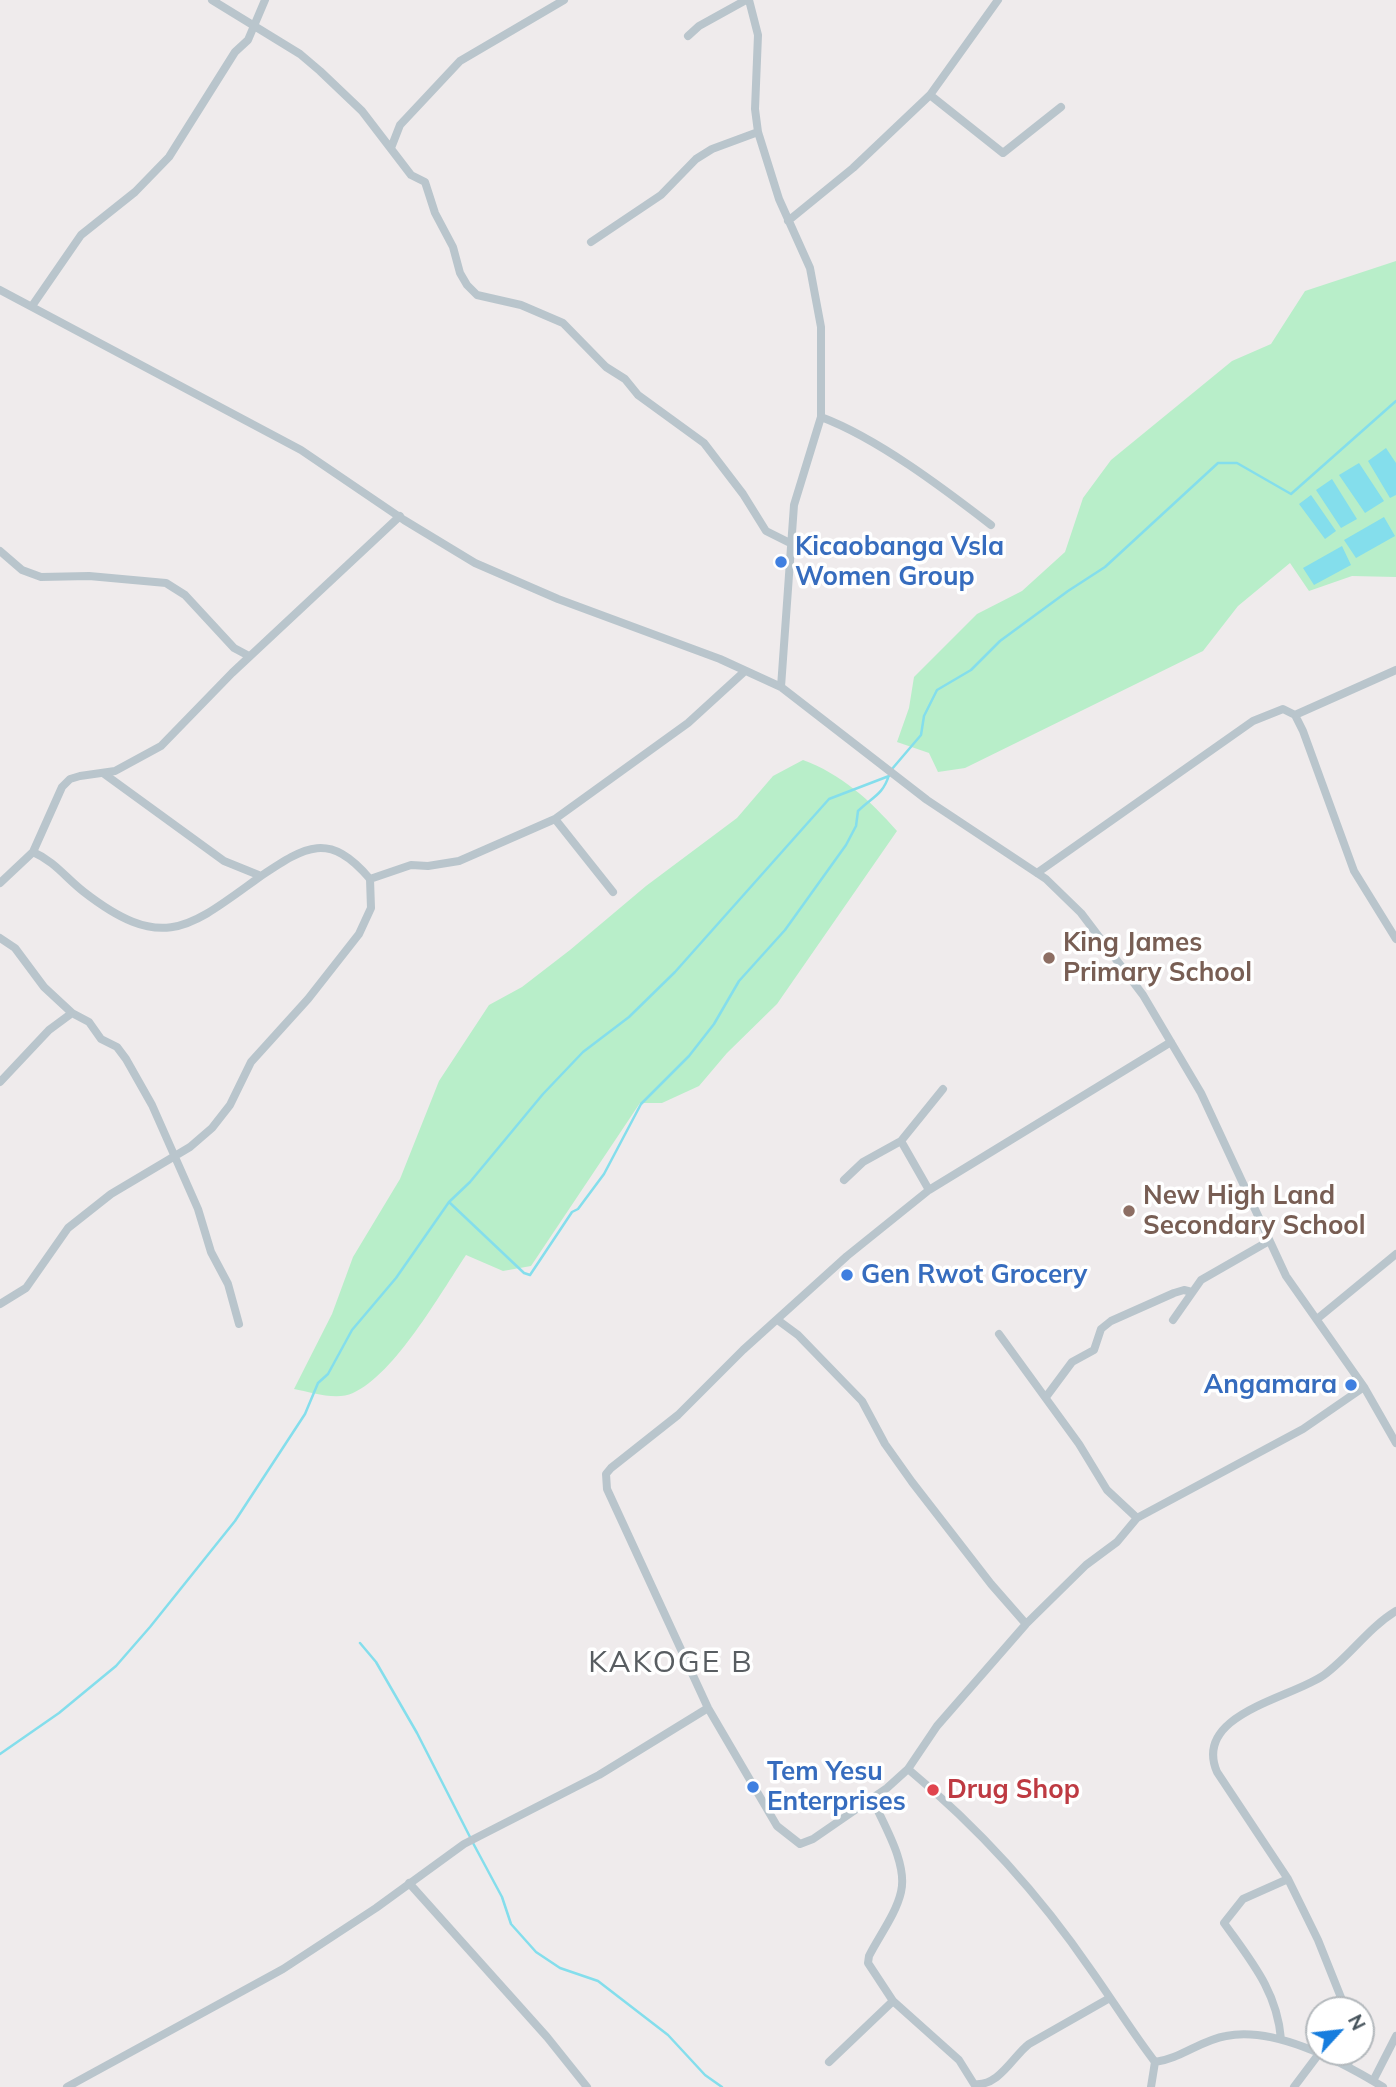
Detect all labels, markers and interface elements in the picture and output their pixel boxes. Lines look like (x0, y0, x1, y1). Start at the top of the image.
place label: Kicaobanga Vsla Women Group (795, 531, 1004, 592)
marker: Kicaobanga Vsla Women Group (773, 554, 789, 570)
place label: King James Primary School (1063, 927, 1252, 988)
marker: King James Primary School (1041, 950, 1057, 966)
place label: New High Land Secondary School (1143, 1180, 1366, 1242)
marker: New High Land Secondary School (1121, 1203, 1137, 1219)
place label: Gen Rwot Grocery (861, 1259, 1087, 1291)
marker: Gen Rwot Grocery (839, 1267, 855, 1283)
place label: Angamara (1204, 1369, 1337, 1401)
marker: Angamara (1343, 1377, 1359, 1393)
district label: KAKOGE B (589, 1645, 753, 1681)
place label: Tem Yesu Enterprises (767, 1756, 906, 1817)
place label: Drug Shop (947, 1774, 1080, 1806)
marker: Tem Yesu Enterprises (745, 1779, 761, 1795)
marker: Drug Shop (925, 1782, 941, 1798)
north arrow (1305, 1996, 1375, 2066)
text: N (1343, 2011, 1371, 2034)

